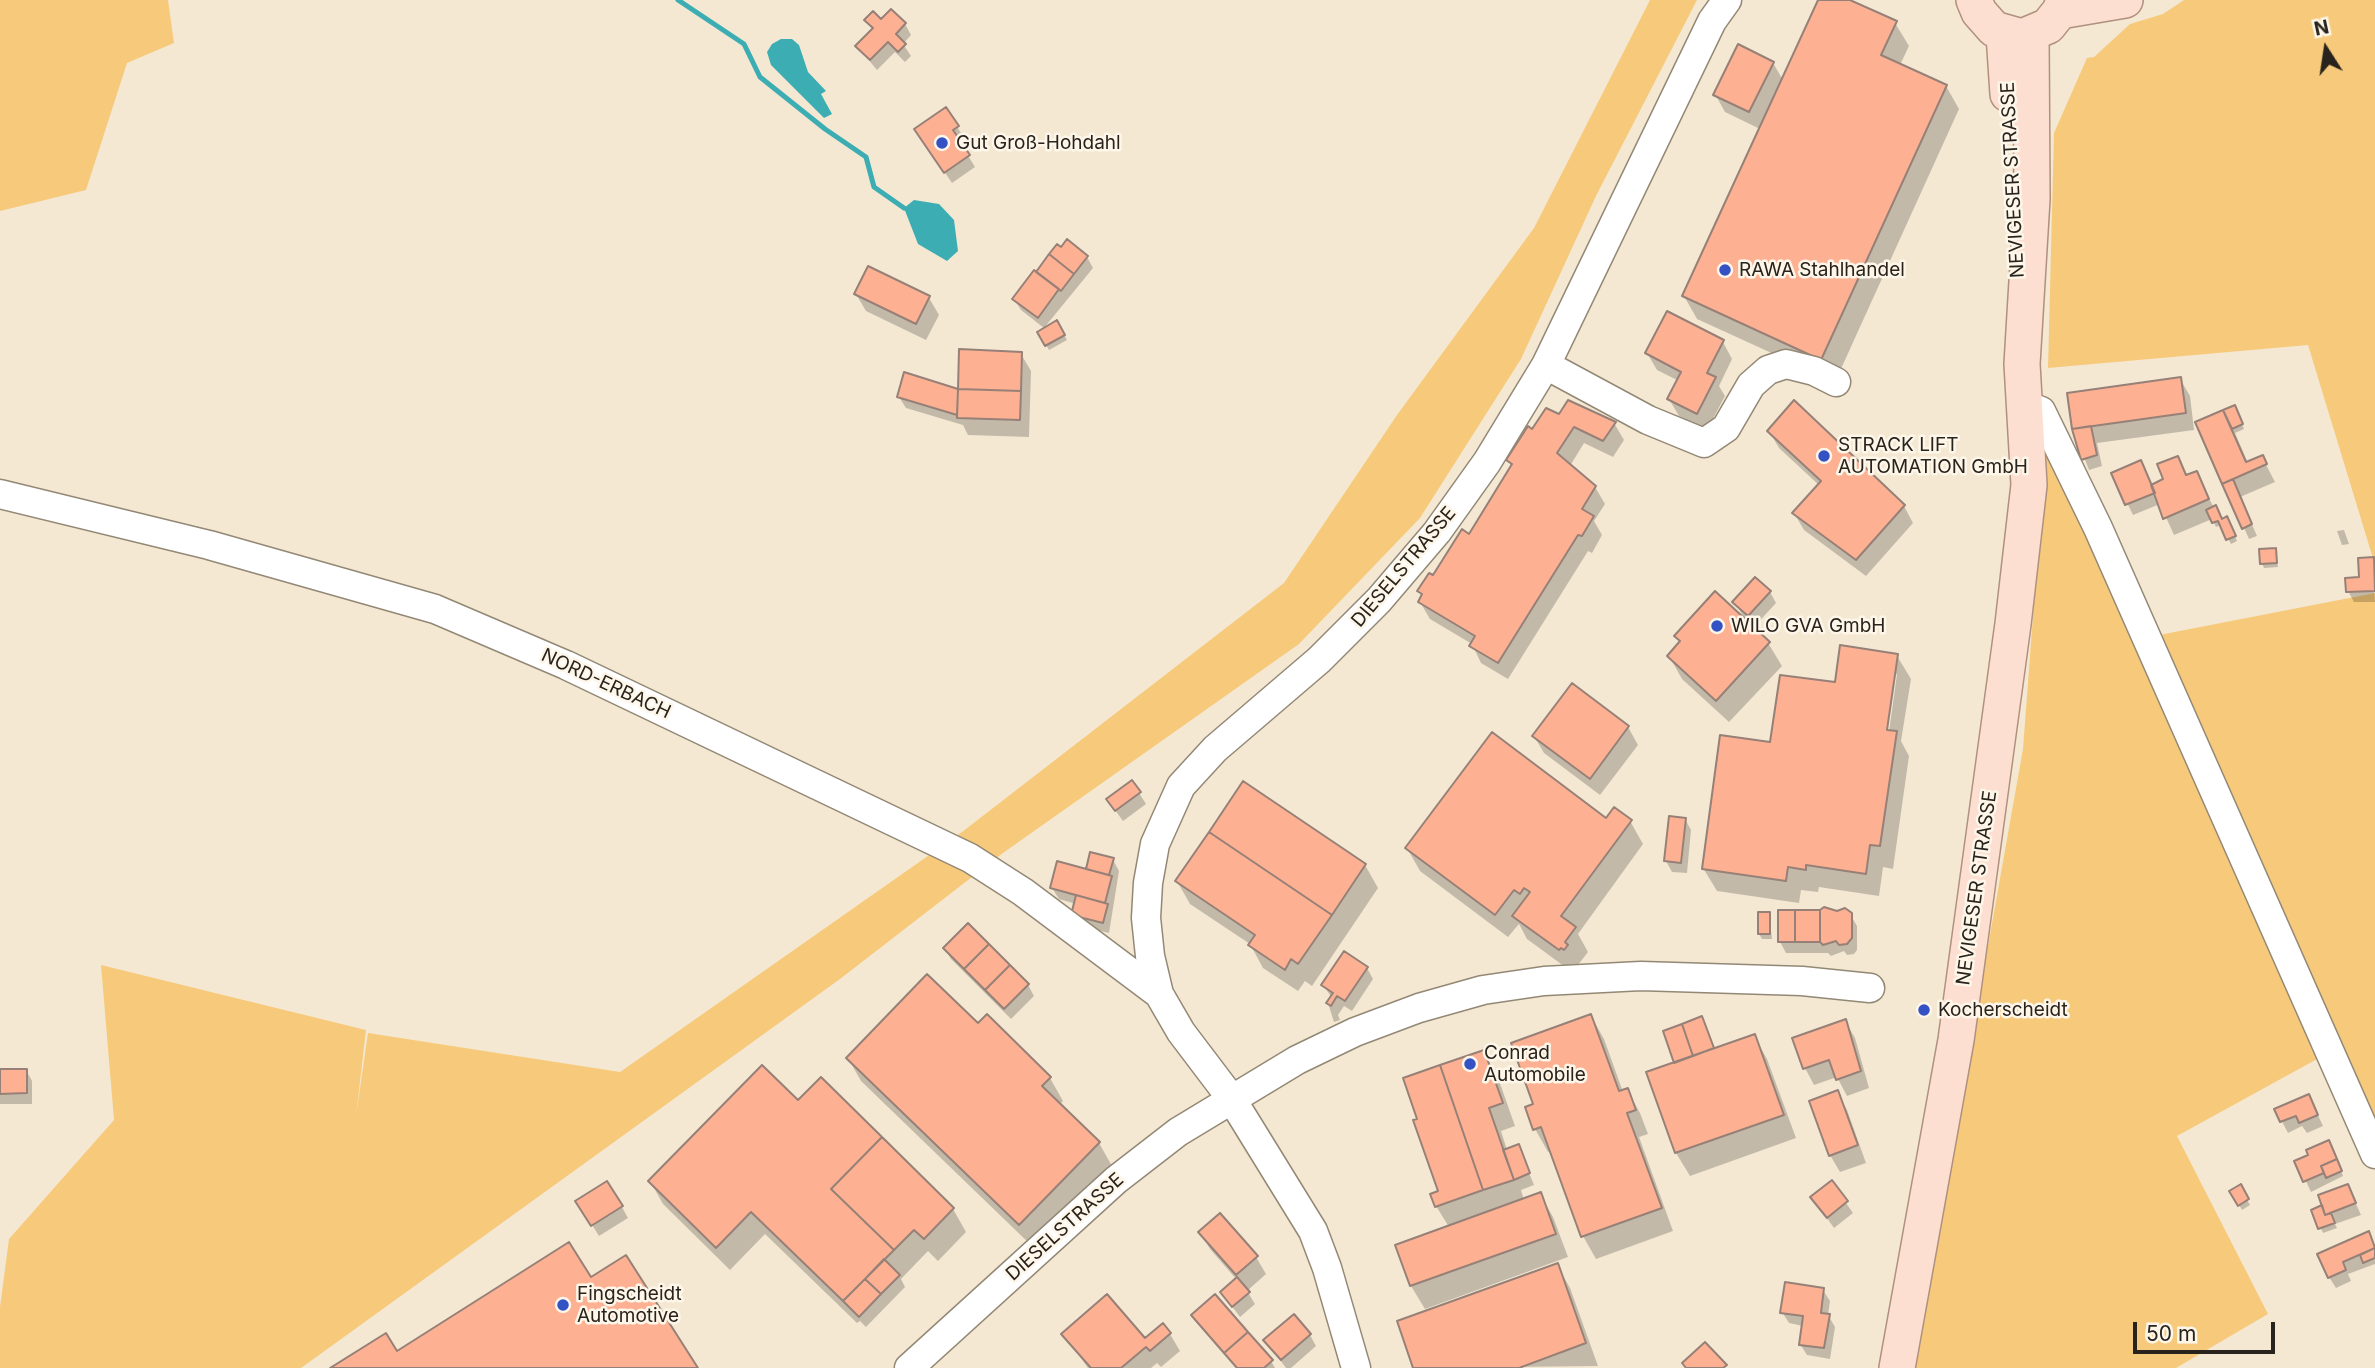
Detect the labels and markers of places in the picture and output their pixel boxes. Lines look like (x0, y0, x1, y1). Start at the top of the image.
place label: Gut Groß-Hohdahl (956, 132, 1121, 154)
marker: Gut Groß-Hohdahl (934, 135, 950, 151)
place label: RAWA Stahlhandel (1739, 259, 1905, 281)
marker: RAWA Stahlhandel (1717, 262, 1733, 278)
place label: STRACK LIFT AUTOMATION GmbH (1838, 434, 2028, 478)
marker: STRACK LIFT AUTOMATION GmbH (1816, 448, 1832, 464)
place label: WILO GVA GmbH (1731, 615, 1885, 637)
marker: WILO GVA GmbH (1709, 618, 1725, 634)
place label: Kocherscheidt (1938, 999, 2068, 1021)
marker: Kocherscheidt (1916, 1002, 1932, 1018)
place label: Conrad Automobile (1484, 1042, 1586, 1086)
marker: Conrad Automobile (1462, 1056, 1478, 1072)
place label: Fingscheidt Automotive (577, 1283, 682, 1327)
marker: Fingscheidt Automotive (555, 1297, 571, 1313)

